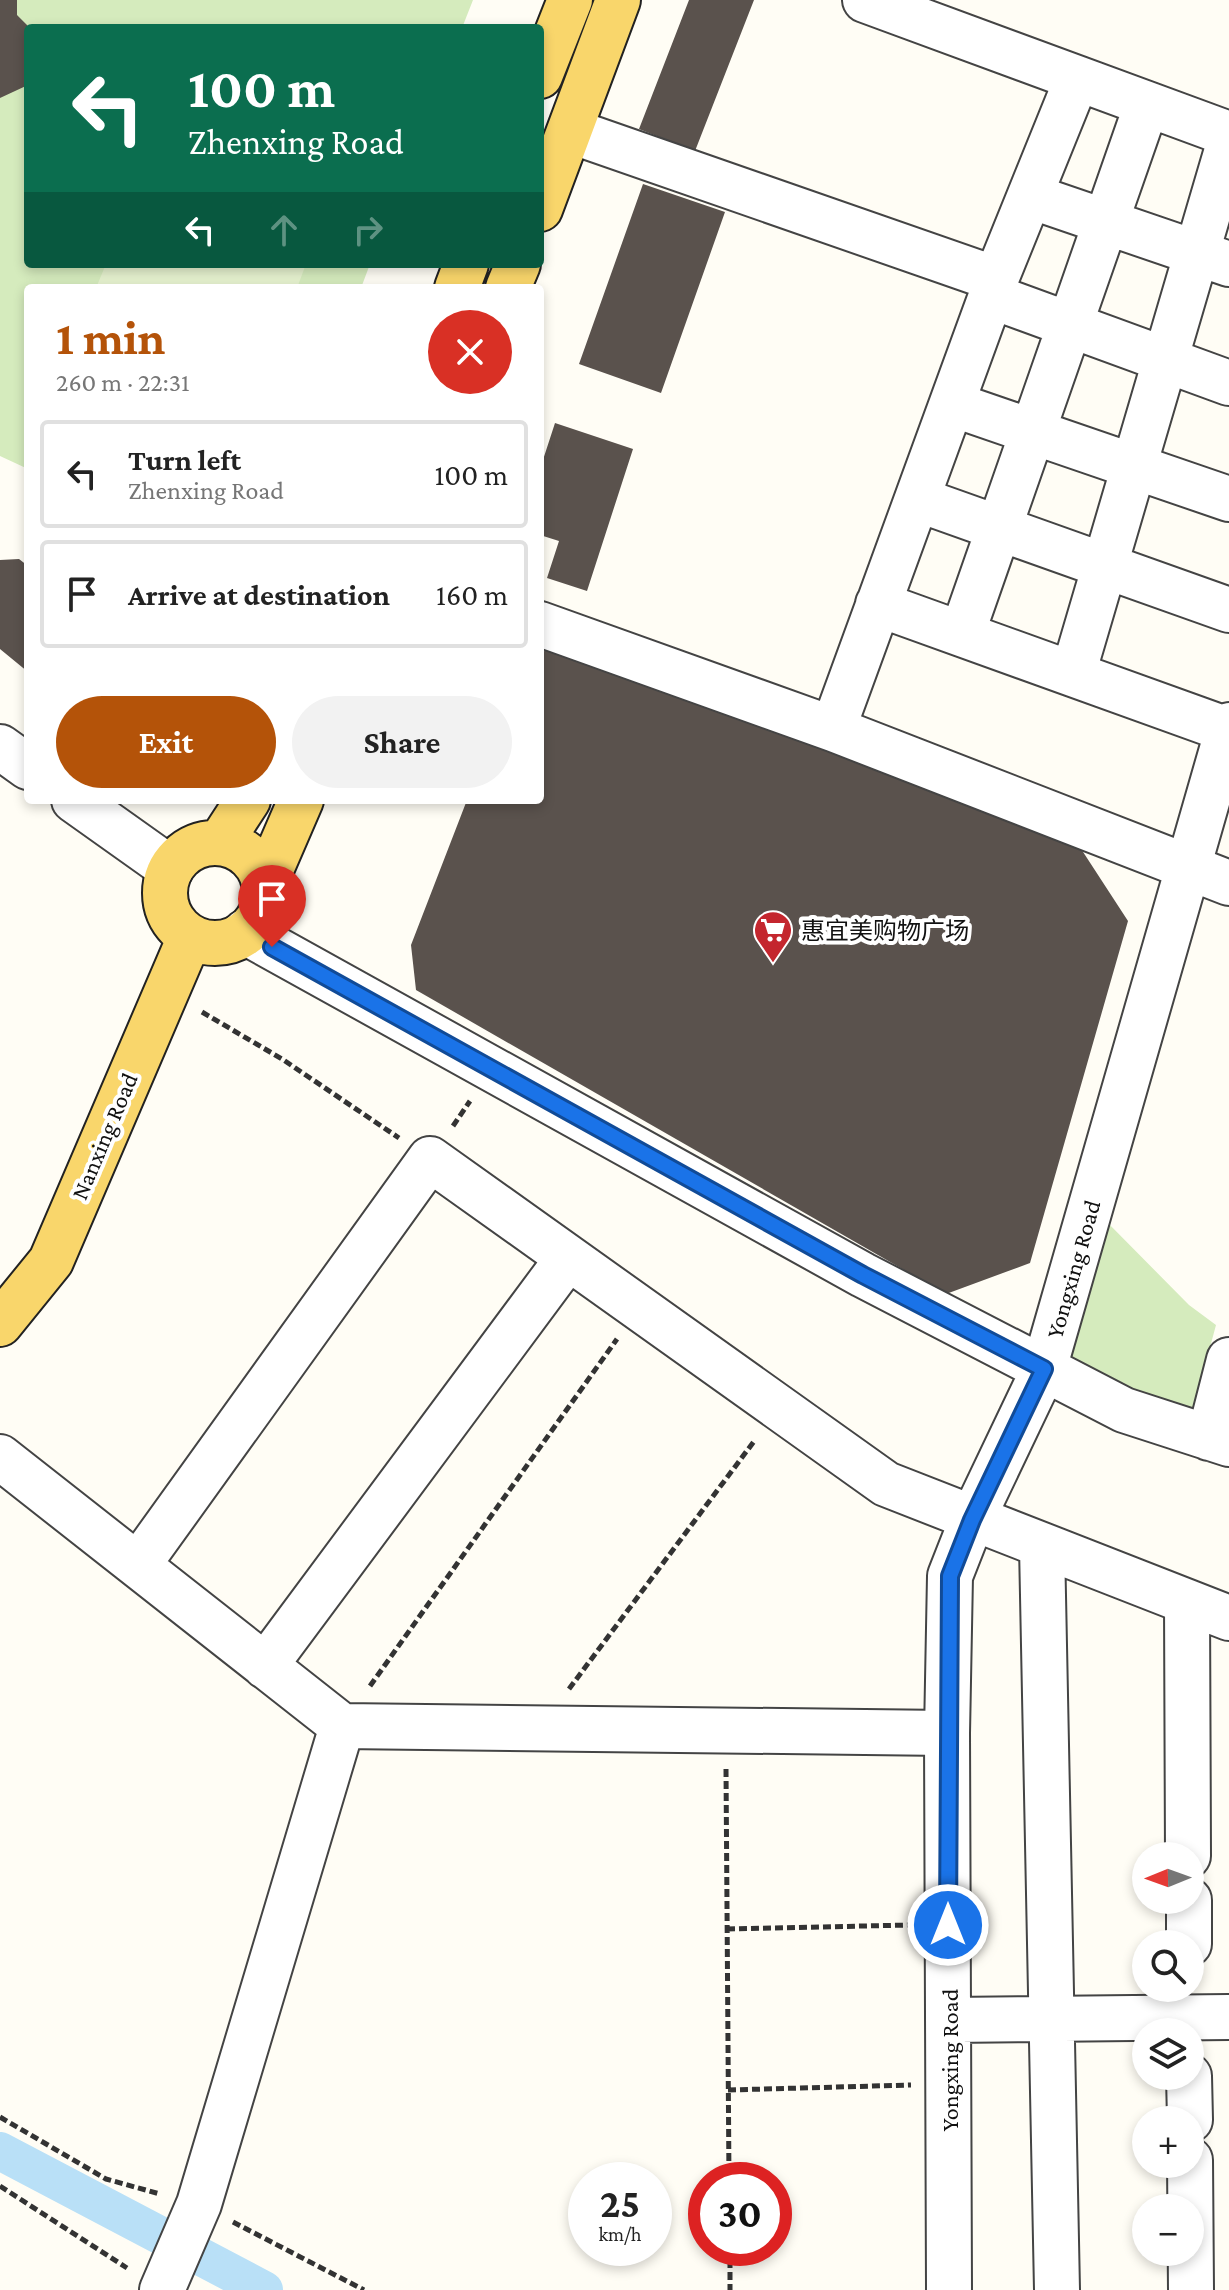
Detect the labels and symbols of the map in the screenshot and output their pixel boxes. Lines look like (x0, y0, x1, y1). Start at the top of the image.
pin (238, 865, 306, 947)
supermarket icon: 惠宜美购物广场 (752, 909, 794, 964)
place label: 惠宜美购物广场 (801, 917, 969, 944)
street label: Nanxing Road (65, 1068, 143, 1203)
street label: Yongxing Road (1040, 1196, 1106, 1341)
north arrow (1132, 1842, 1204, 1914)
position arrow (906, 1883, 990, 1967)
street label: Yongxing Road (936, 1988, 963, 2131)
speed limit sign: 30 (688, 2162, 792, 2266)

